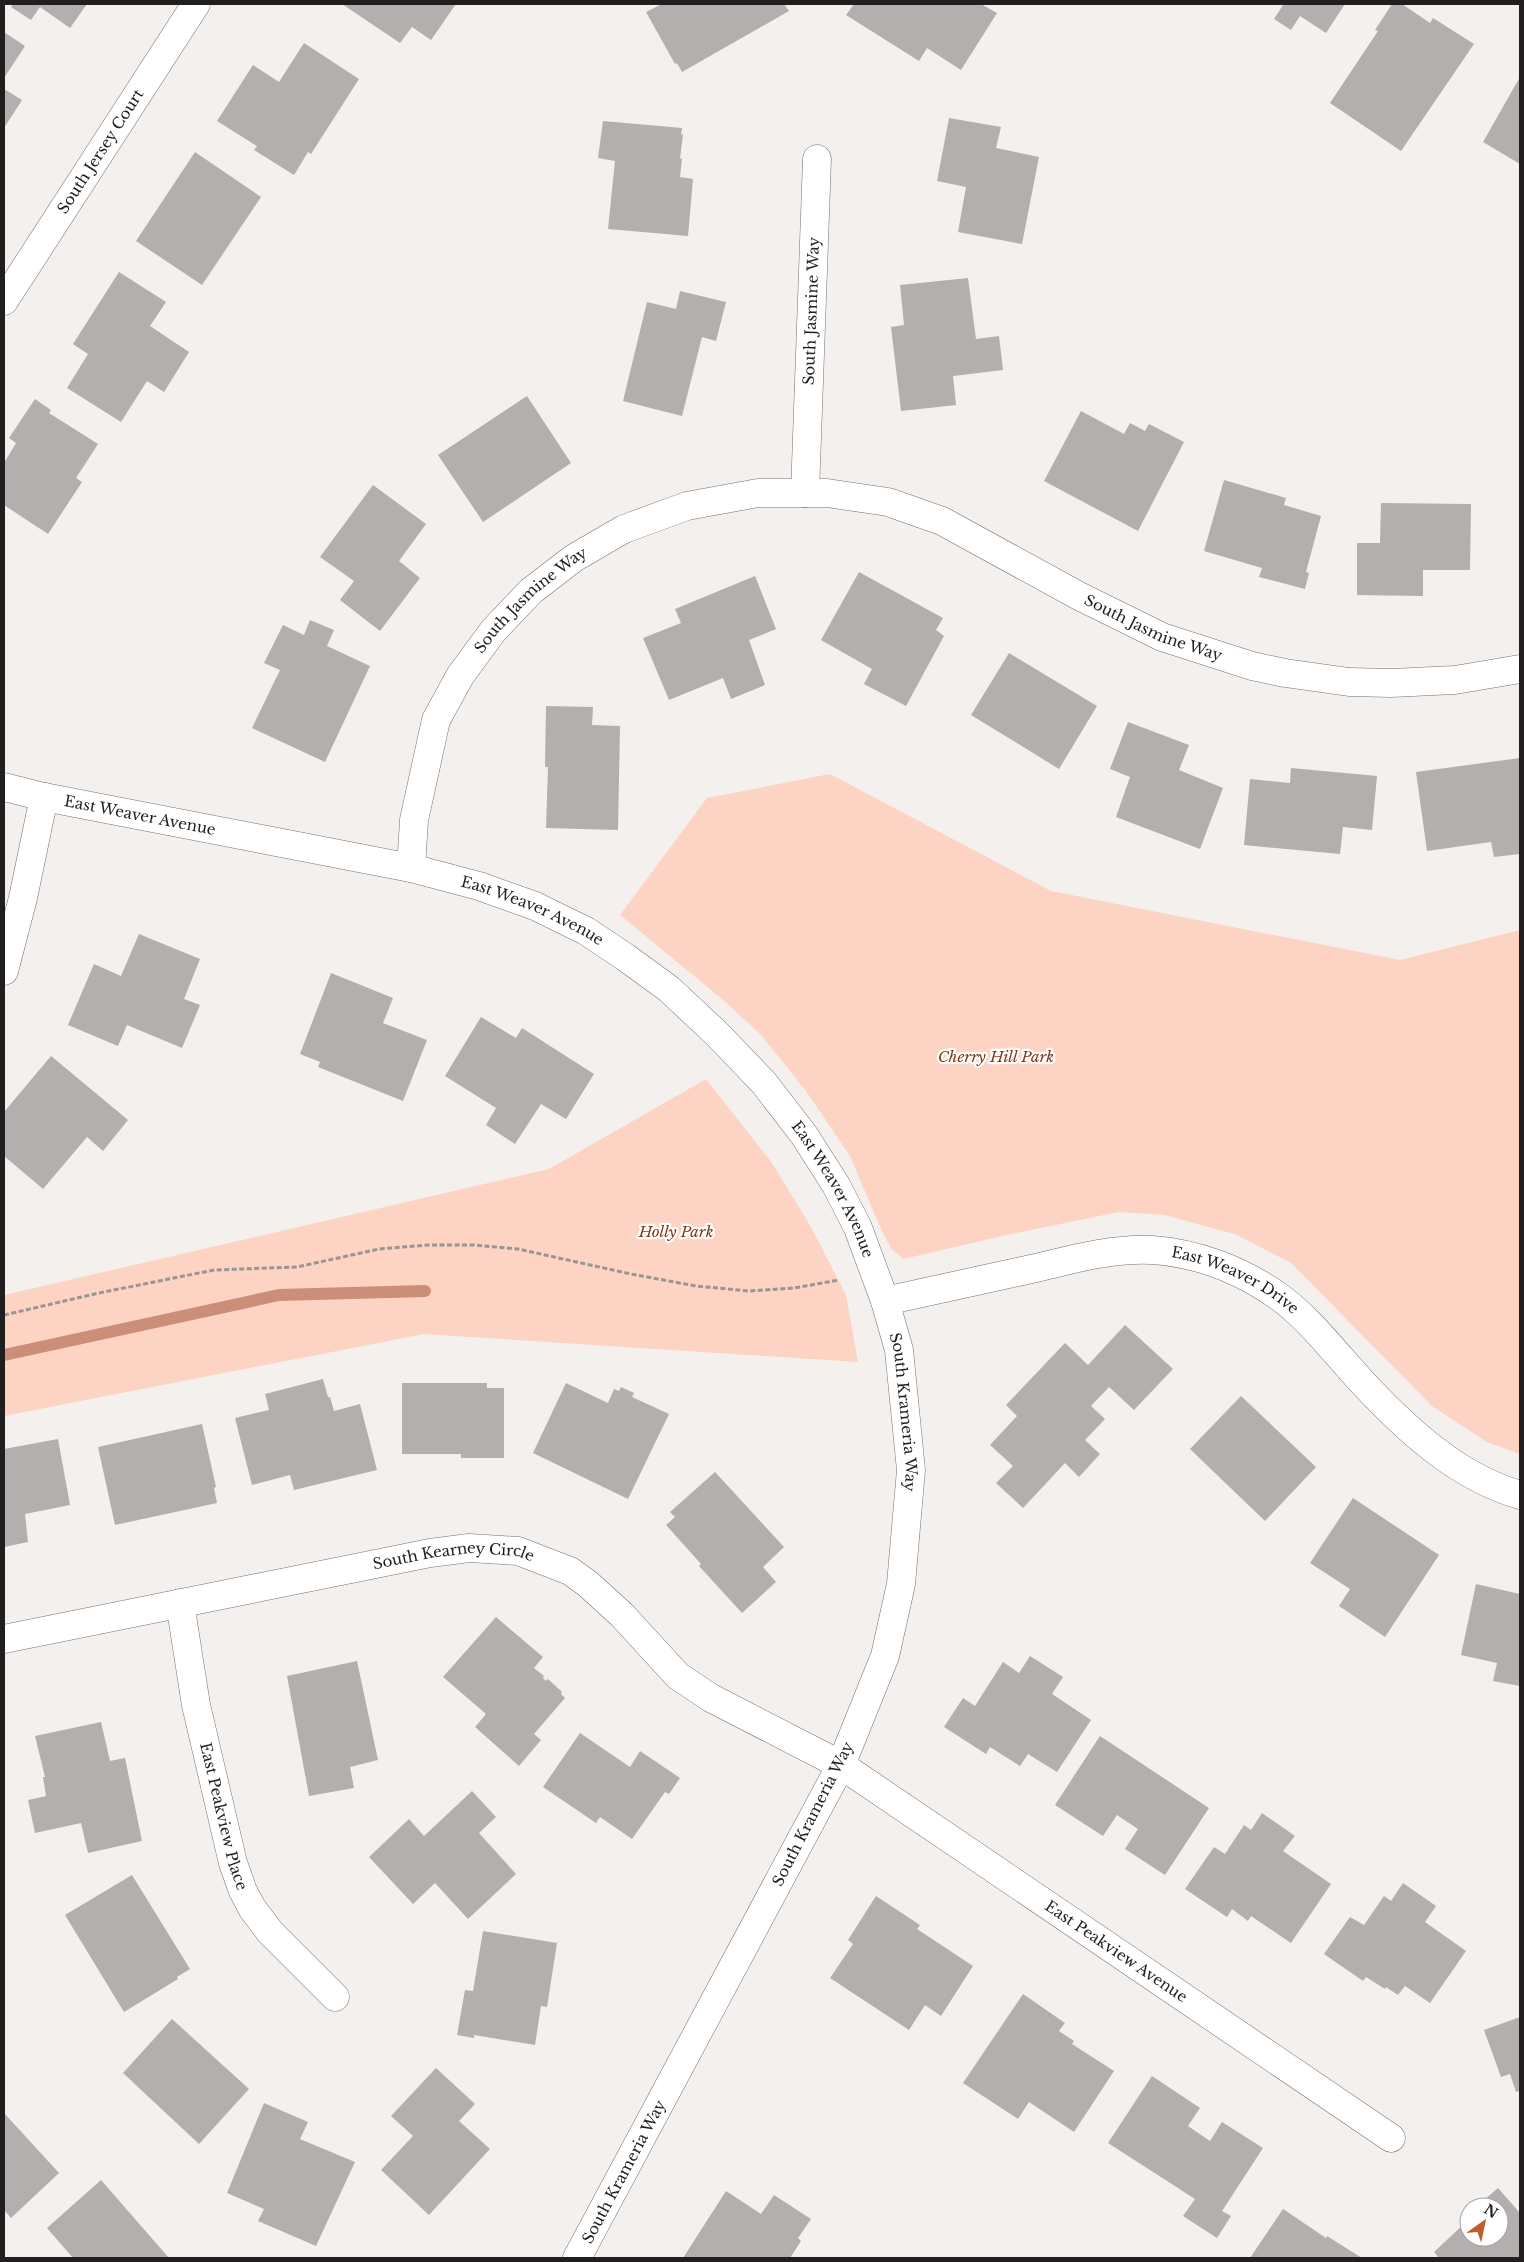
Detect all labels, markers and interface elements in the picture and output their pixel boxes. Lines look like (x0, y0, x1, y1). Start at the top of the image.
street label: South Jersey Court (53, 85, 148, 217)
street label: South Jasmine Way (799, 236, 823, 386)
street label: South Jasmine Way (470, 542, 590, 657)
street label: South Jasmine Way (1081, 590, 1225, 665)
street label: East Weaver Avenue (63, 791, 217, 839)
street label: East Weaver Avenue (459, 872, 608, 949)
park label: Cherry Hill Park (938, 1047, 1054, 1066)
street label: East Weaver Avenue (788, 1117, 878, 1260)
park label: Holly Park (638, 1222, 713, 1241)
street label: East Weaver Drive (1170, 1242, 1303, 1318)
street label: South Krameria Way (886, 1330, 922, 1493)
street label: South Kearney Circle (371, 1538, 537, 1573)
street label: South Krameria Way (768, 1738, 857, 1889)
street label: East Peakview Place (196, 1741, 252, 1893)
street label: East Peakview Avenue (1041, 1896, 1191, 2006)
street label: South Krameria Way (578, 2096, 670, 2247)
north arrow (1459, 2197, 1509, 2247)
text: N (1481, 2200, 1502, 2222)

